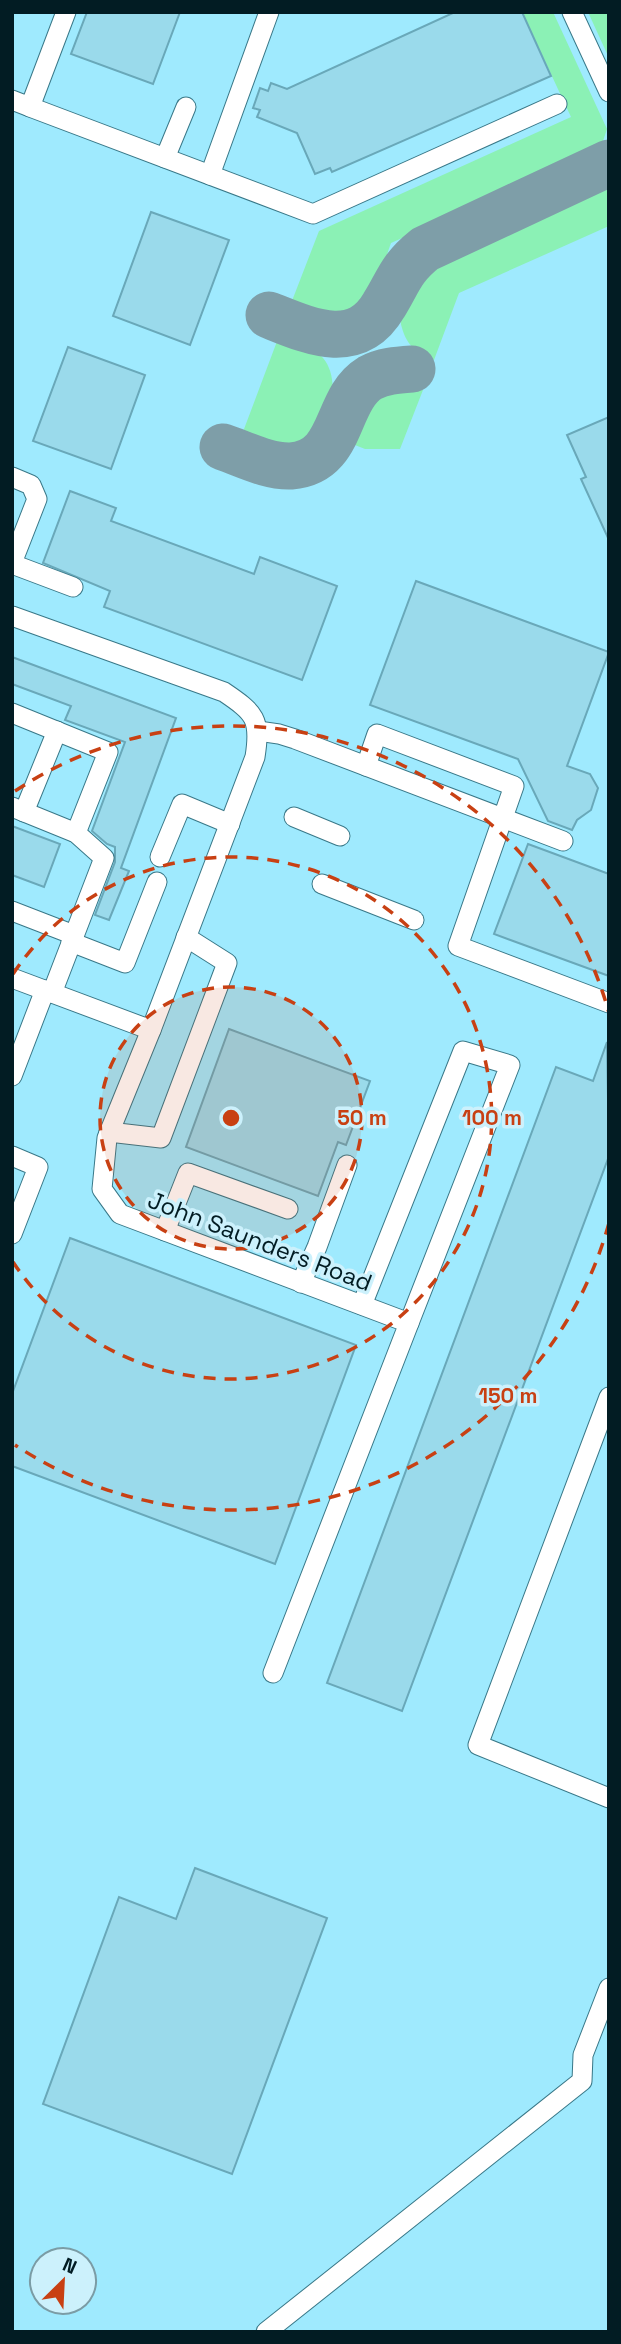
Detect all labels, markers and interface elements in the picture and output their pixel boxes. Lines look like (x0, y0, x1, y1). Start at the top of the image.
text: 50 m (337, 1104, 387, 1131)
text: 100 m (462, 1104, 522, 1131)
centre of rings (219, 1106, 243, 1130)
street label: John Saunders Road (143, 1184, 377, 1298)
text: 150 m (479, 1382, 537, 1409)
north arrow (28, 2246, 98, 2316)
text: N (59, 2252, 81, 2280)

